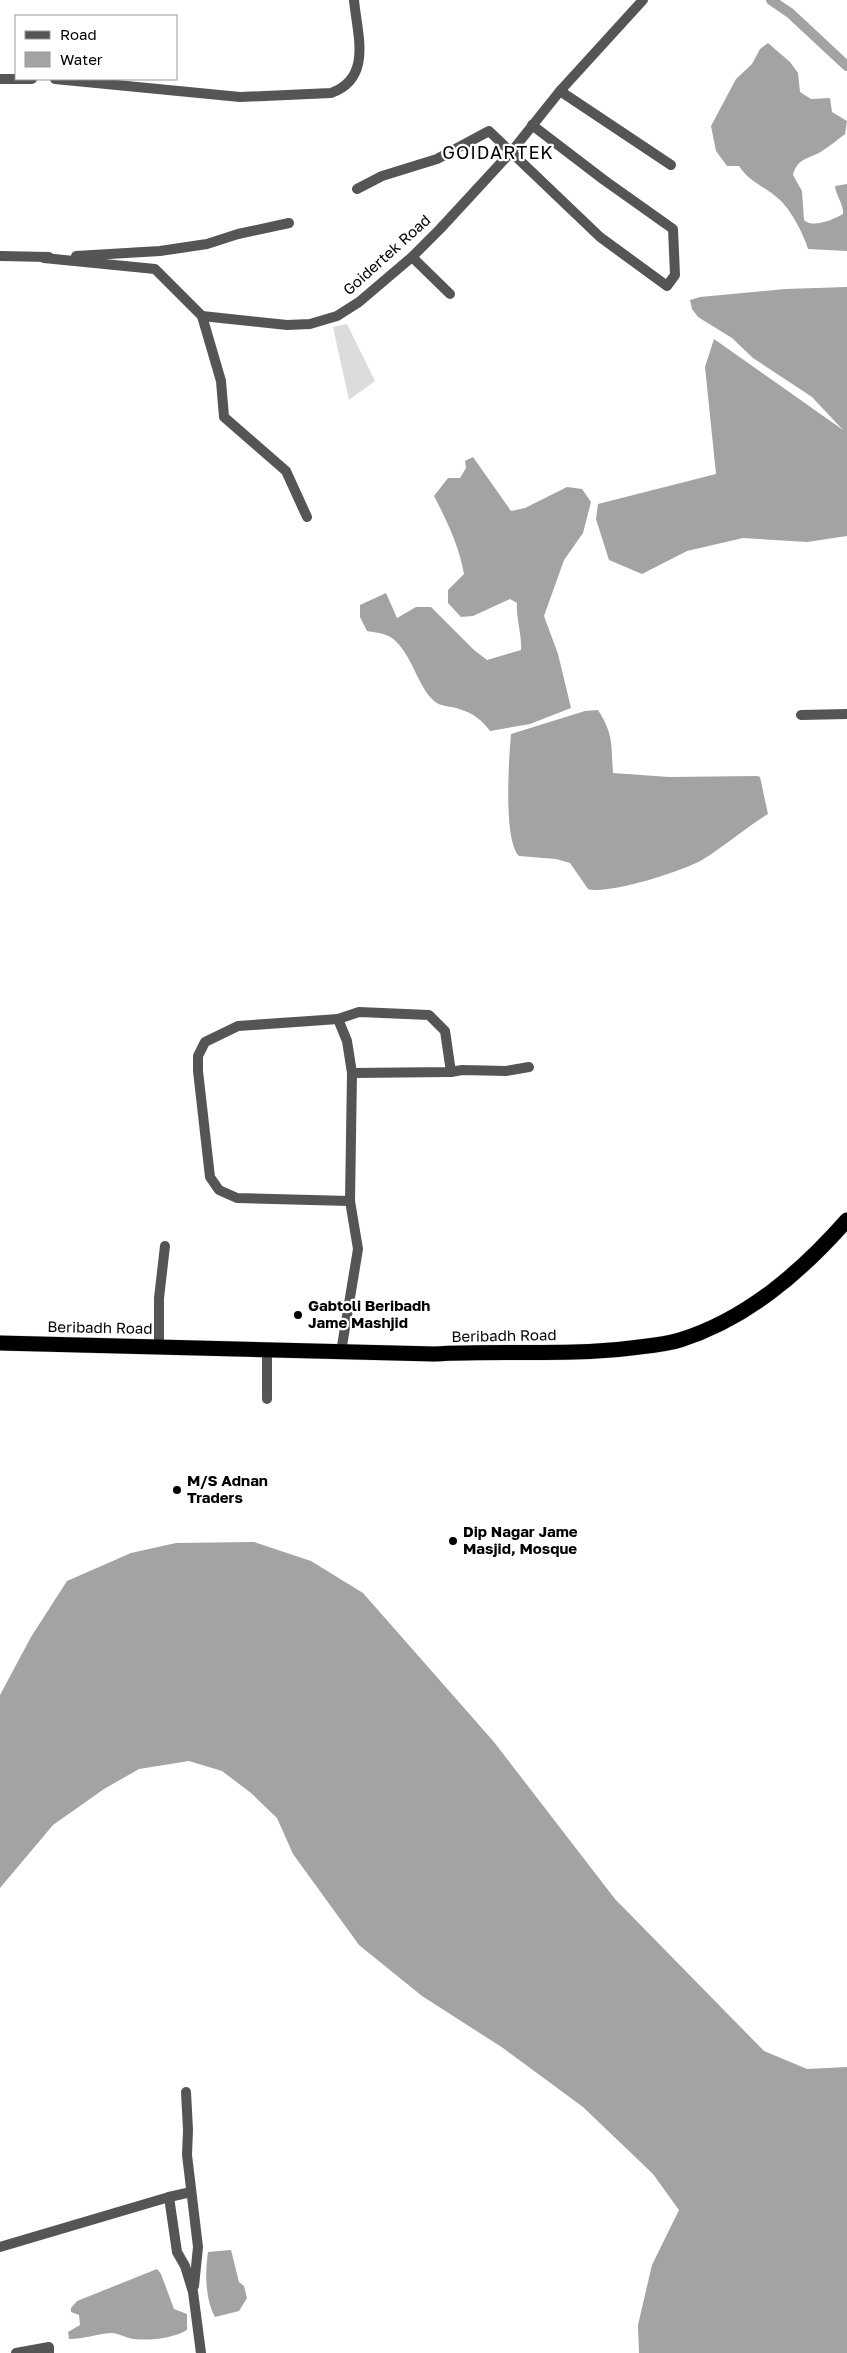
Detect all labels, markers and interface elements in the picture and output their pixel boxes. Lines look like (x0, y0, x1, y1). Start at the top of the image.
legend (15, 15, 178, 80)
text: Road (60, 25, 97, 43)
text: Water (60, 50, 103, 68)
district label: GOIDARTEK (442, 141, 554, 163)
street label: Goidertek Road (339, 210, 434, 298)
place label: Gabtoli Beribadh Jame Mashjid (308, 1296, 430, 1331)
marker: Gabtoli Beribadh Jame Mashjid (292, 1309, 304, 1321)
street label: Beribadh Road (47, 1317, 153, 1337)
street label: Beribadh Road (451, 1325, 557, 1345)
place label: M/S Adnan Traders (187, 1471, 268, 1506)
marker: M/S Adnan Traders (171, 1484, 183, 1496)
place label: Dip Nagar Jame Masjid, Mosque (463, 1522, 578, 1557)
marker: Dip Nagar Jame Masjid, Mosque (447, 1535, 459, 1547)

